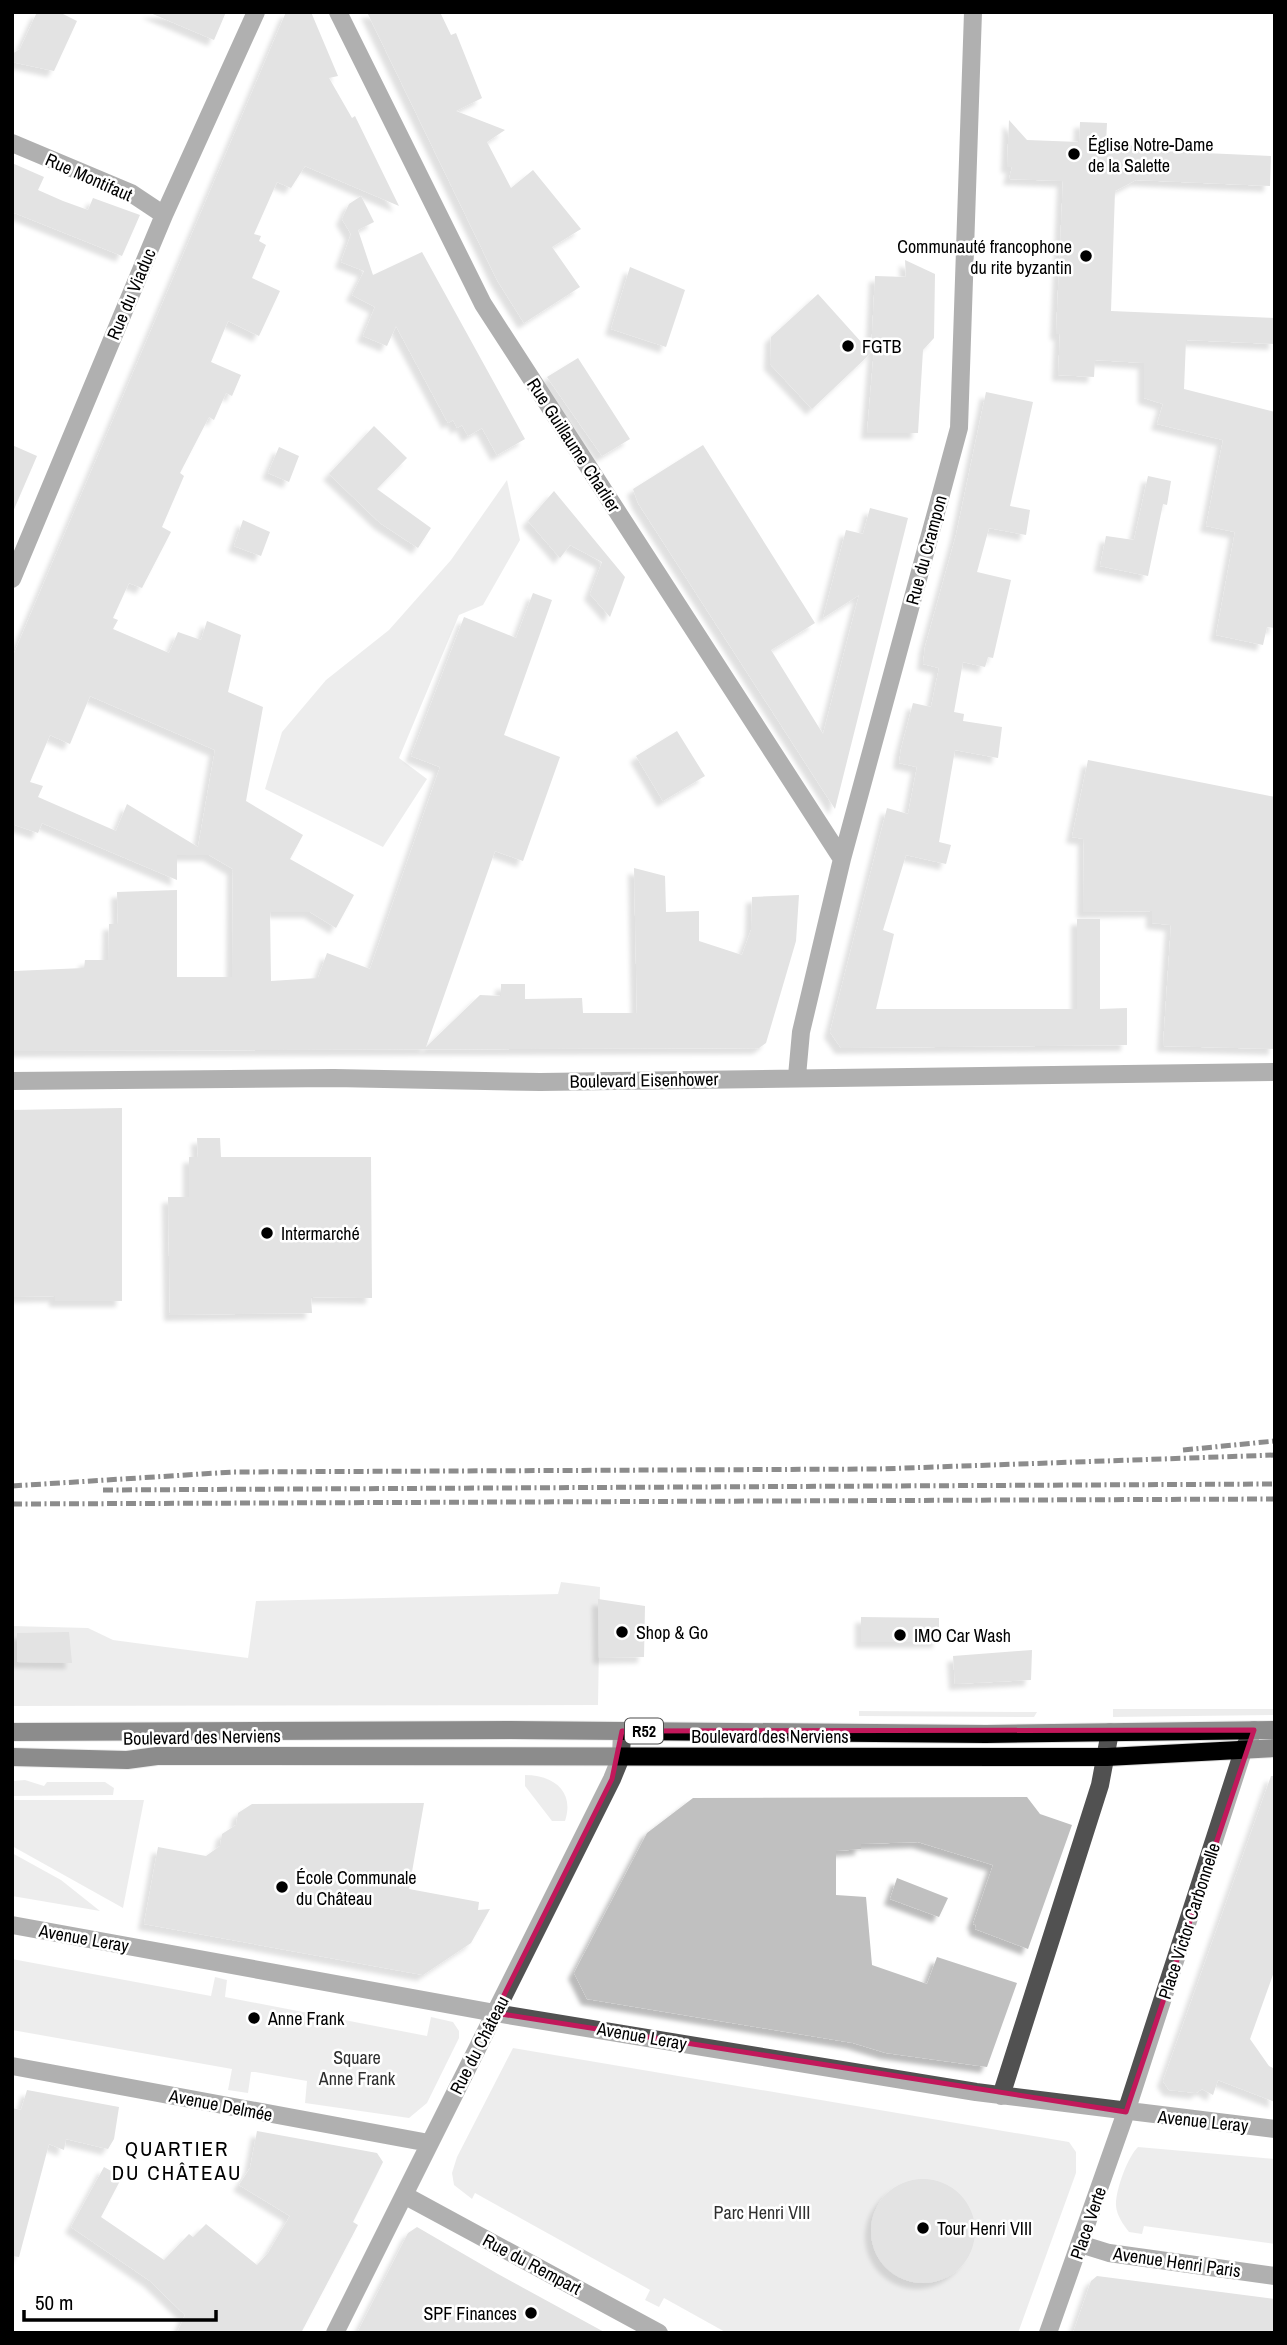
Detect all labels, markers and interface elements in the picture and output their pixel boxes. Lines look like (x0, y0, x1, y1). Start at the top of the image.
place label: Église Notre-Dame de la Salette (1088, 132, 1214, 178)
marker: Église Notre-Dame de la Salette (1066, 146, 1082, 162)
street label: Rue Montifaut (42, 147, 136, 207)
place label: Communauté francophone du rite byzantin (897, 234, 1072, 280)
street label: Rue du Viaduc (100, 244, 162, 344)
marker: Communauté francophone du rite byzantin (1078, 248, 1094, 264)
place label: FGTB (862, 334, 902, 359)
marker: FGTB (840, 338, 856, 354)
street label: Rue Guillaume Charlier (521, 373, 627, 517)
street label: Rue du Crampon (899, 492, 953, 608)
street label: Boulevard Eisenhower (570, 1066, 719, 1094)
place label: Intermarché (281, 1221, 360, 1246)
marker: Intermarché (259, 1225, 275, 1241)
place label: Shop & Go (636, 1620, 708, 1645)
place label: IMO Car Wash (914, 1623, 1011, 1648)
marker: Shop & Go (614, 1624, 630, 1640)
marker: IMO Car Wash (892, 1627, 908, 1643)
road number: R52 (625, 1718, 663, 1744)
street label: Boulevard des Nerviens (123, 1723, 281, 1751)
street label: Boulevard des Nerviens (691, 1724, 849, 1749)
street label: Place Victor Carbonnelle (1152, 1840, 1226, 2002)
place label: École Communale du Château (296, 1865, 417, 1911)
marker: École Communale du Château (274, 1879, 290, 1895)
street label: Avenue Leray (36, 1918, 132, 1958)
street label: Rue du Château (443, 1991, 515, 2099)
place label: Anne Frank (267, 2006, 345, 2031)
marker: Anne Frank (246, 2010, 262, 2026)
street label: Avenue Leray (594, 2016, 690, 2056)
park label: Square Anne Frank (318, 2045, 396, 2091)
street label: Avenue Delmée (166, 2083, 275, 2127)
street label: Avenue Leray (1156, 2104, 1250, 2138)
district label: QUARTIER DU CHÂTEAU (112, 2134, 242, 2187)
street label: Place Verte (1064, 2183, 1112, 2263)
park label: Parc Henri VIII (714, 2200, 810, 2225)
place label: Tour Henri VIII (937, 2216, 1032, 2241)
marker: Tour Henri VIII (915, 2220, 931, 2236)
street label: Rue du Rempart (478, 2228, 586, 2300)
street label: Avenue Henri Paris (1111, 2241, 1242, 2283)
scale bar (24, 2278, 217, 2322)
text: 50 m (35, 2288, 73, 2317)
place label: SPF Finances (423, 2301, 517, 2326)
marker: SPF Finances (523, 2305, 539, 2321)

